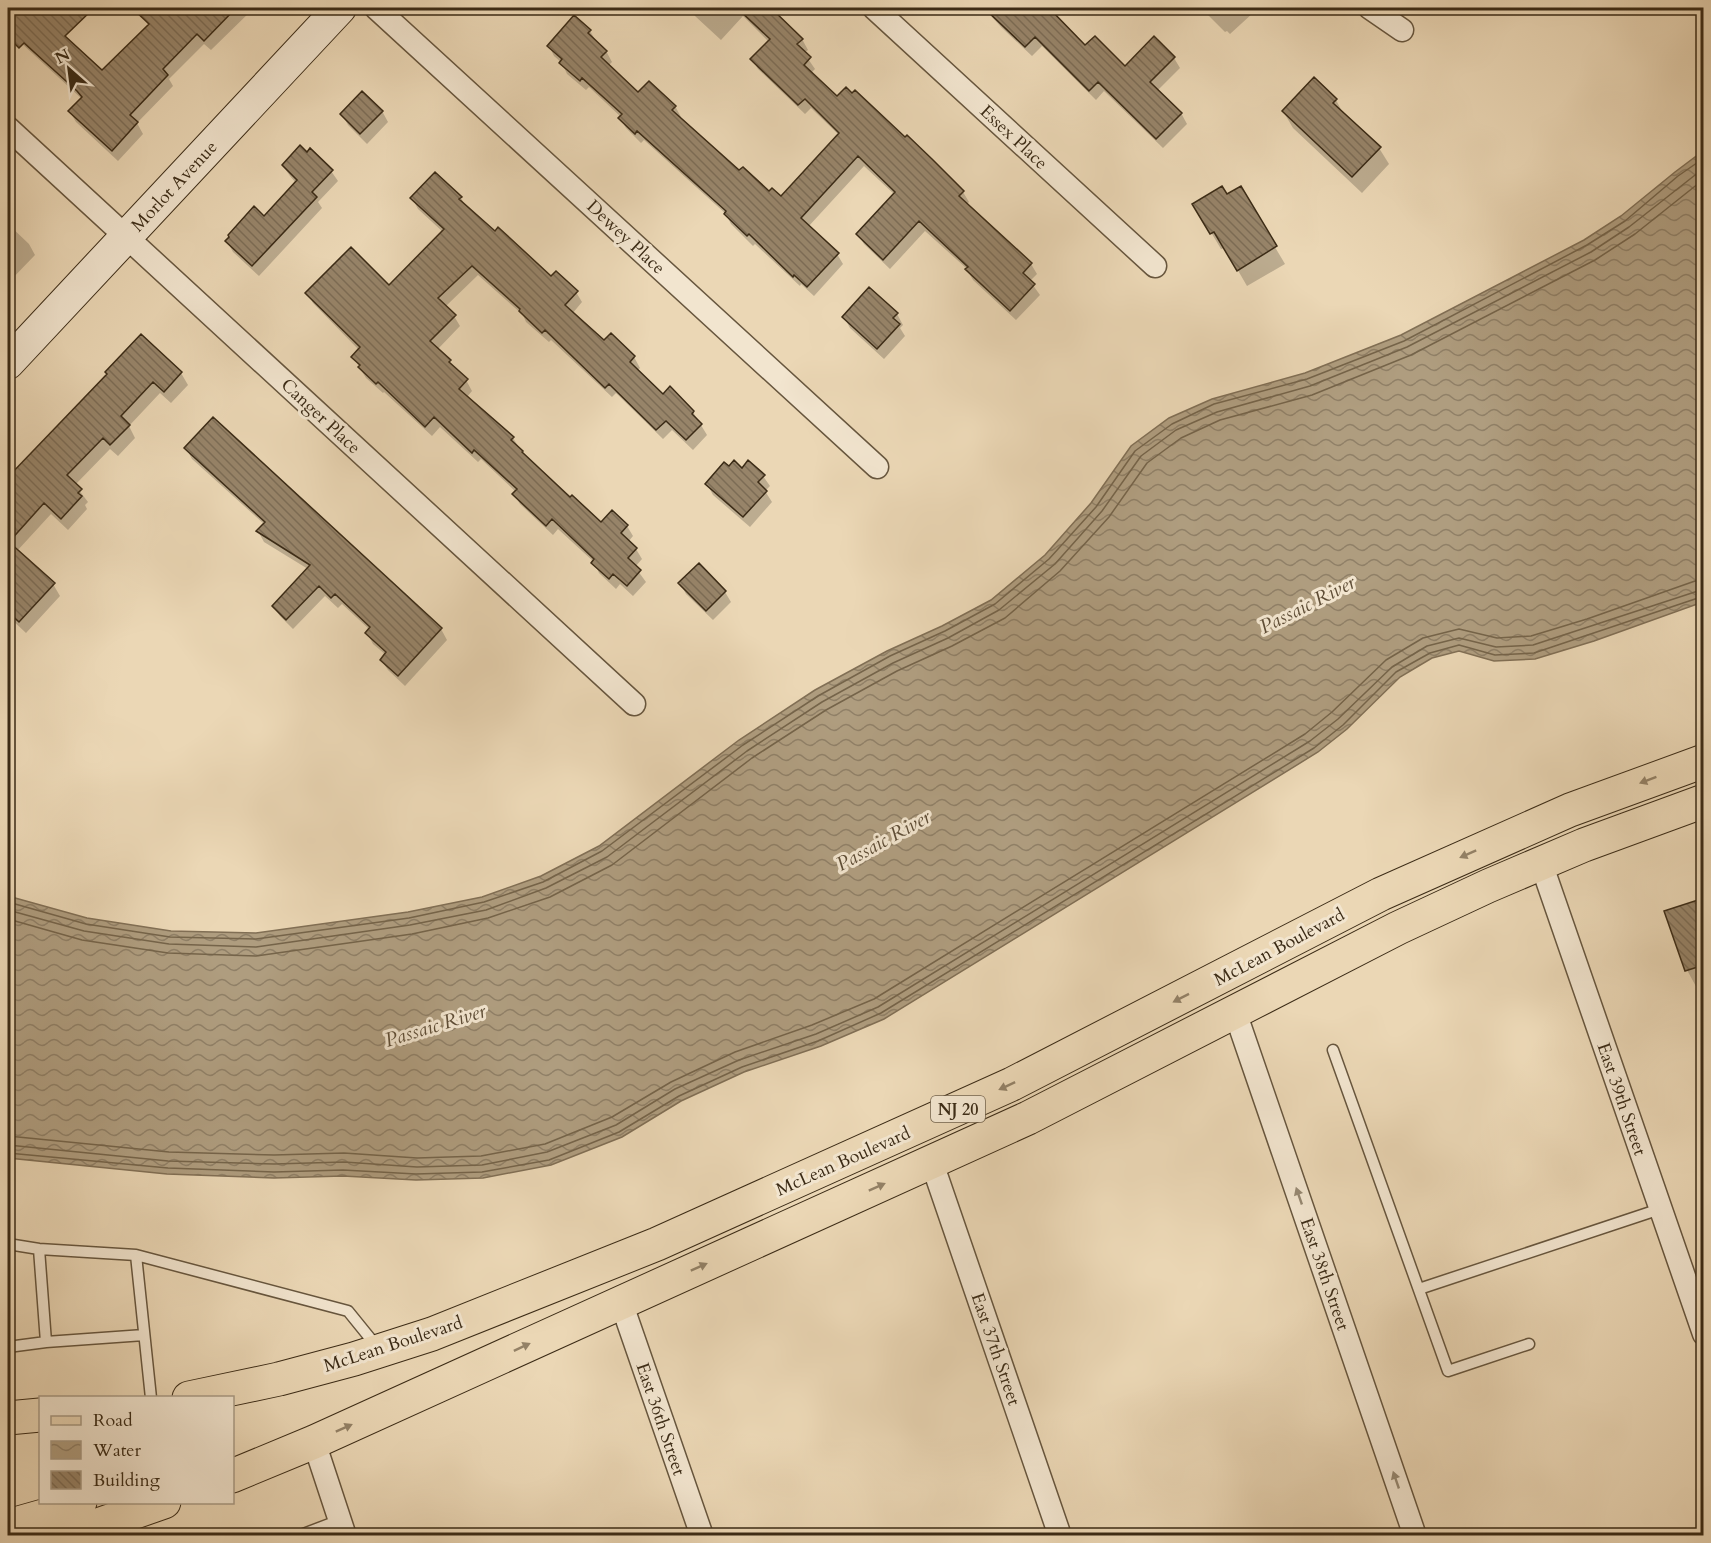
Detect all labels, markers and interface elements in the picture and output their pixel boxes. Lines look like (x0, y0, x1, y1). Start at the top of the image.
north arrow (39, 39, 99, 99)
text: N (51, 44, 74, 70)
street label: Essex Place (974, 99, 1053, 175)
street label: Morlot Avenue (126, 135, 223, 237)
street label: Dewey Place (581, 194, 670, 280)
street label: Canger Place (275, 373, 366, 460)
water label: Passaic River (1255, 568, 1361, 640)
one-way arrow (1639, 776, 1657, 786)
water label: Passaic River (831, 803, 937, 878)
one-way arrow (1459, 850, 1477, 860)
street label: McLean Boulevard (1209, 902, 1349, 992)
one-way arrow (1173, 993, 1190, 1003)
water label: Passaic River (381, 997, 490, 1054)
street label: East 39th Street (1591, 1040, 1653, 1159)
one-way arrow (999, 1082, 1016, 1091)
road number: NJ 20 (931, 1096, 985, 1122)
street label: McLean Boulevard (772, 1120, 915, 1202)
one-way arrow (869, 1182, 887, 1192)
one-way arrow (1293, 1187, 1303, 1205)
street label: East 38th Street (1294, 1215, 1356, 1334)
one-way arrow (691, 1262, 709, 1272)
street label: East 37th Street (965, 1290, 1027, 1409)
street label: McLean Boulevard (320, 1310, 466, 1379)
one-way arrow (513, 1343, 530, 1352)
street label: East 36th Street (630, 1360, 692, 1479)
legend (39, 1396, 234, 1504)
text: Road (93, 1408, 133, 1433)
one-way arrow (336, 1423, 354, 1433)
text: Water (92, 1438, 142, 1463)
text: Building (93, 1468, 161, 1493)
one-way arrow (1391, 1471, 1401, 1489)

